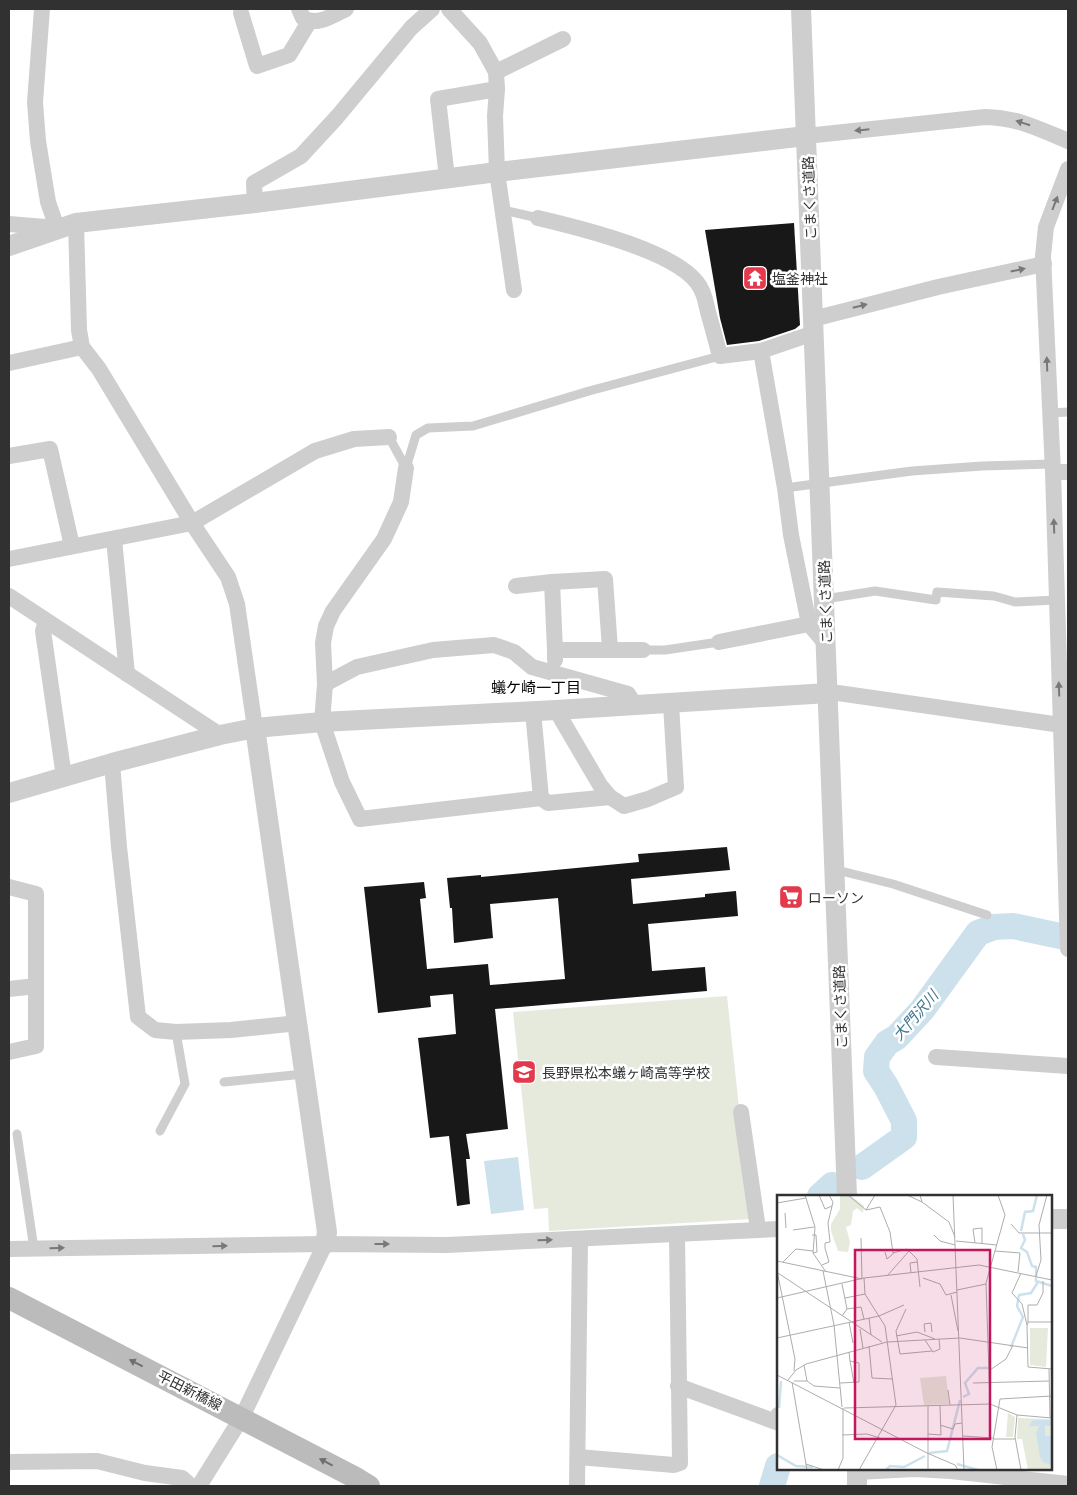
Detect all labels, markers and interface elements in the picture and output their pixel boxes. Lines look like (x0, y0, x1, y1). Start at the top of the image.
one-way arrow (1015, 118, 1030, 126)
one-way arrow (854, 126, 870, 134)
street label: こまくさ道路 (799, 156, 819, 240)
one-way arrow (1052, 196, 1059, 211)
temple icon: 塩釜神社 (742, 265, 768, 291)
one-way arrow (1011, 265, 1027, 273)
place label: 塩釜神社 (772, 270, 828, 287)
one-way arrow (853, 302, 868, 310)
one-way arrow (1043, 356, 1051, 372)
one-way arrow (1050, 518, 1058, 534)
street label: こまくさ道路 (815, 560, 835, 644)
district label: 蟻ケ崎一丁目 (491, 678, 581, 696)
one-way arrow (1055, 681, 1063, 697)
supermarket icon: ローソン (778, 884, 804, 910)
place label: ローソン (808, 889, 864, 906)
street label: こまくさ道路 (830, 965, 850, 1049)
water label: 大門沢川 (889, 985, 943, 1044)
school or university icon: 長野県松本蟻ヶ崎高等学校 (511, 1059, 537, 1085)
place label: 長野県松本蟻ヶ崎高等学校 (542, 1064, 710, 1081)
inset map (777, 1195, 1052, 1470)
one-way arrow (537, 1236, 553, 1244)
one-way arrow (375, 1240, 391, 1248)
one-way arrow (212, 1242, 228, 1250)
one-way arrow (50, 1244, 66, 1252)
one-way arrow (128, 1359, 143, 1367)
street label: 平田新橋線 (155, 1367, 225, 1413)
one-way arrow (319, 1458, 334, 1466)

